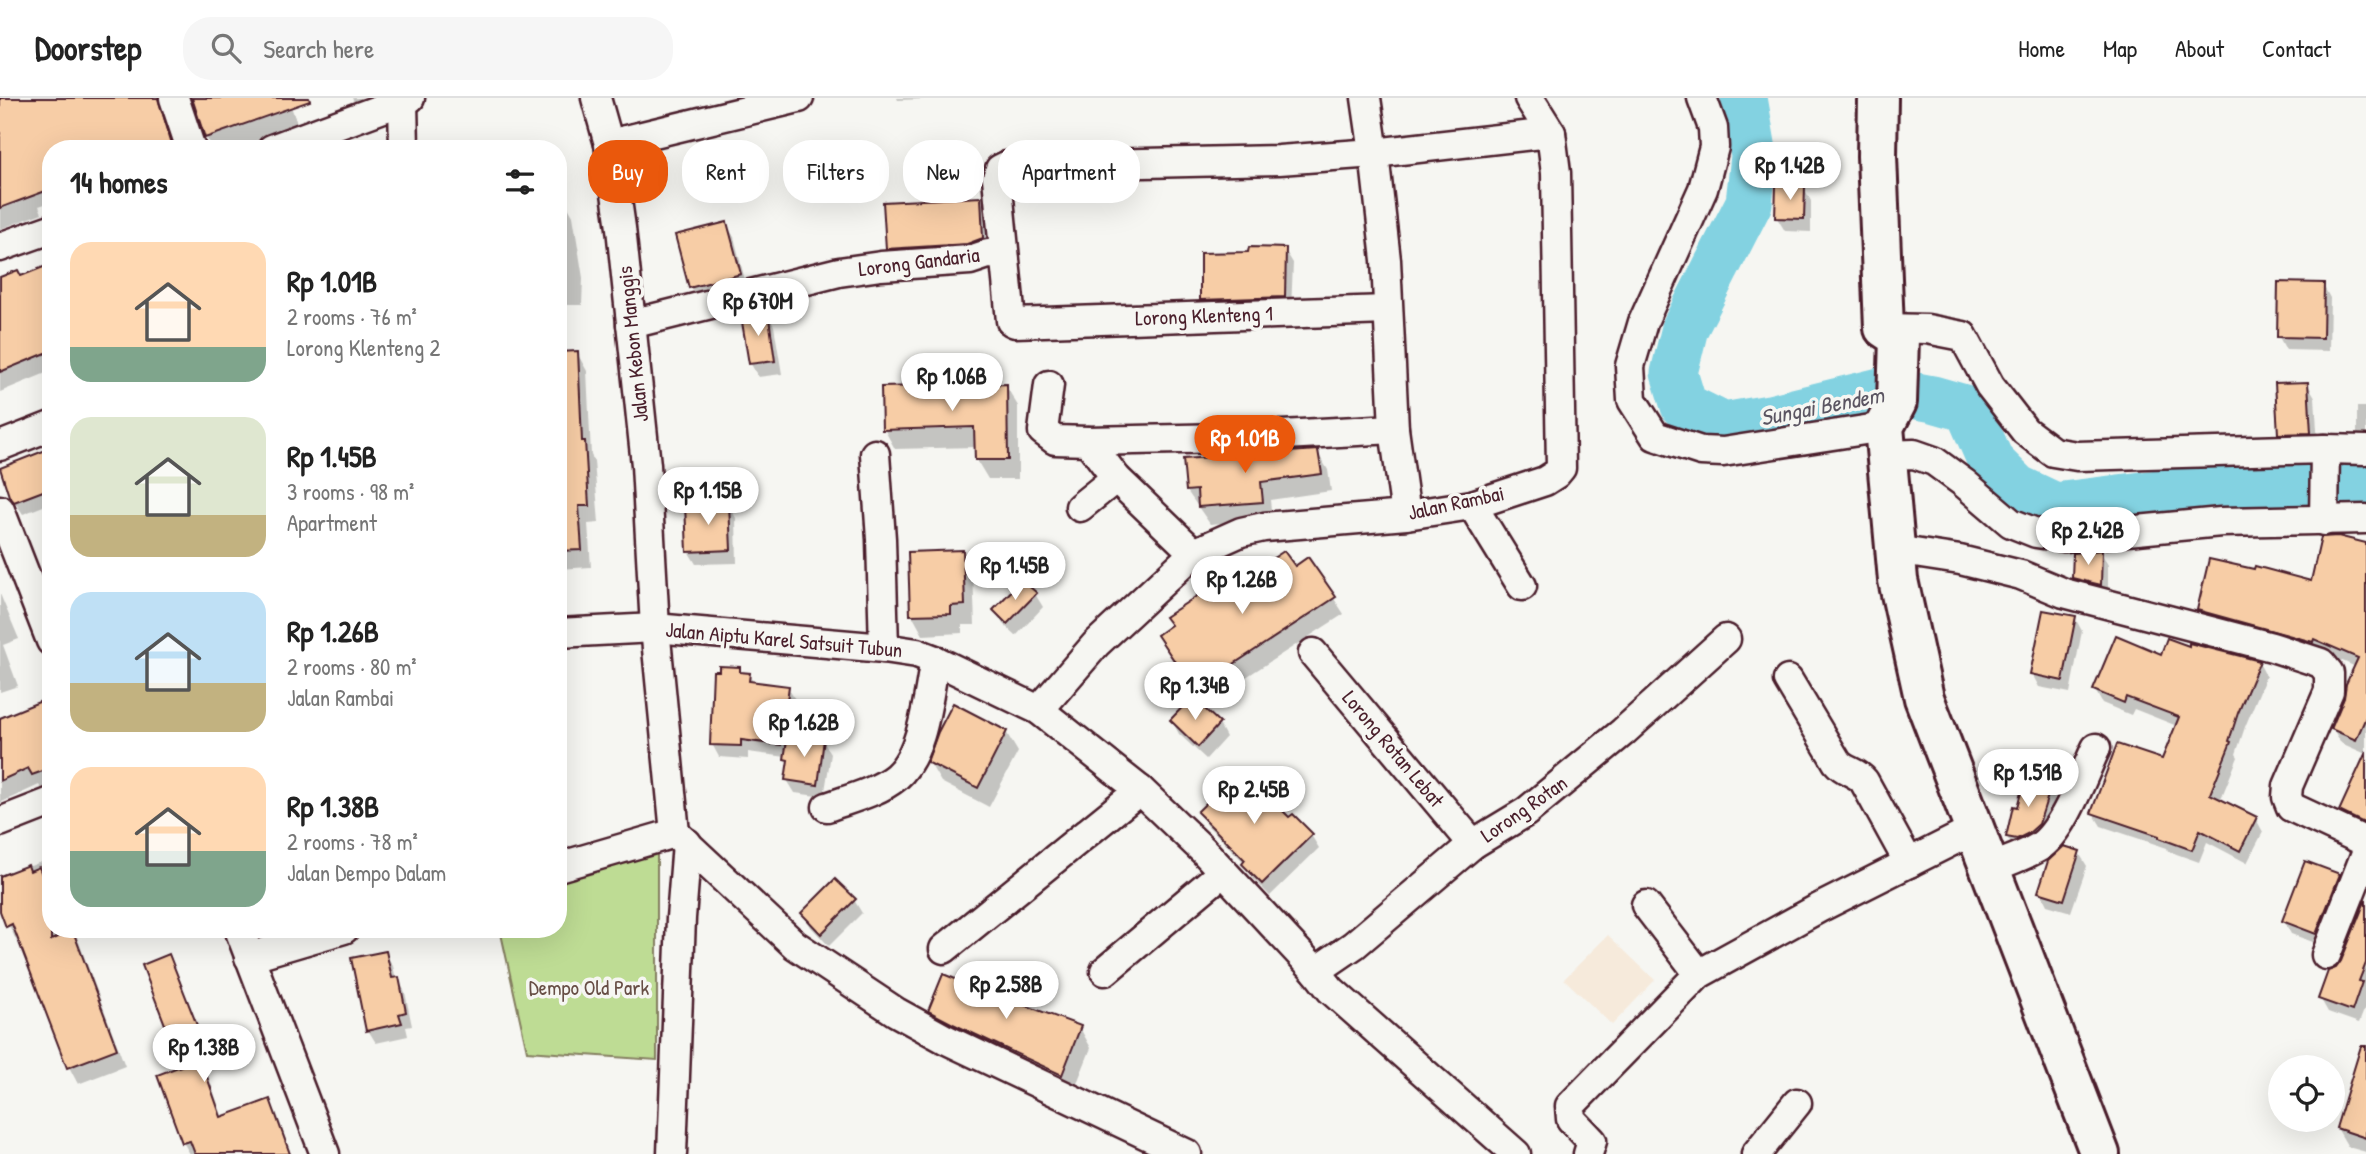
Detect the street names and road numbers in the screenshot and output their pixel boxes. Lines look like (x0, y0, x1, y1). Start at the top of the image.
street label: Lorong Gandaria (857, 240, 981, 283)
street label: Jalan Kebon Manggis (610, 265, 655, 423)
street label: Lorong Klenteng 1 (1135, 299, 1273, 332)
street label: Jalan Rambai (1405, 478, 1507, 527)
street label: Jalan Aiptu Karel Satsuit Tubun (664, 615, 904, 664)
street label: Lorong Rotan Lebat (1336, 684, 1451, 814)
street label: Lorong Rotan (1475, 768, 1573, 849)

